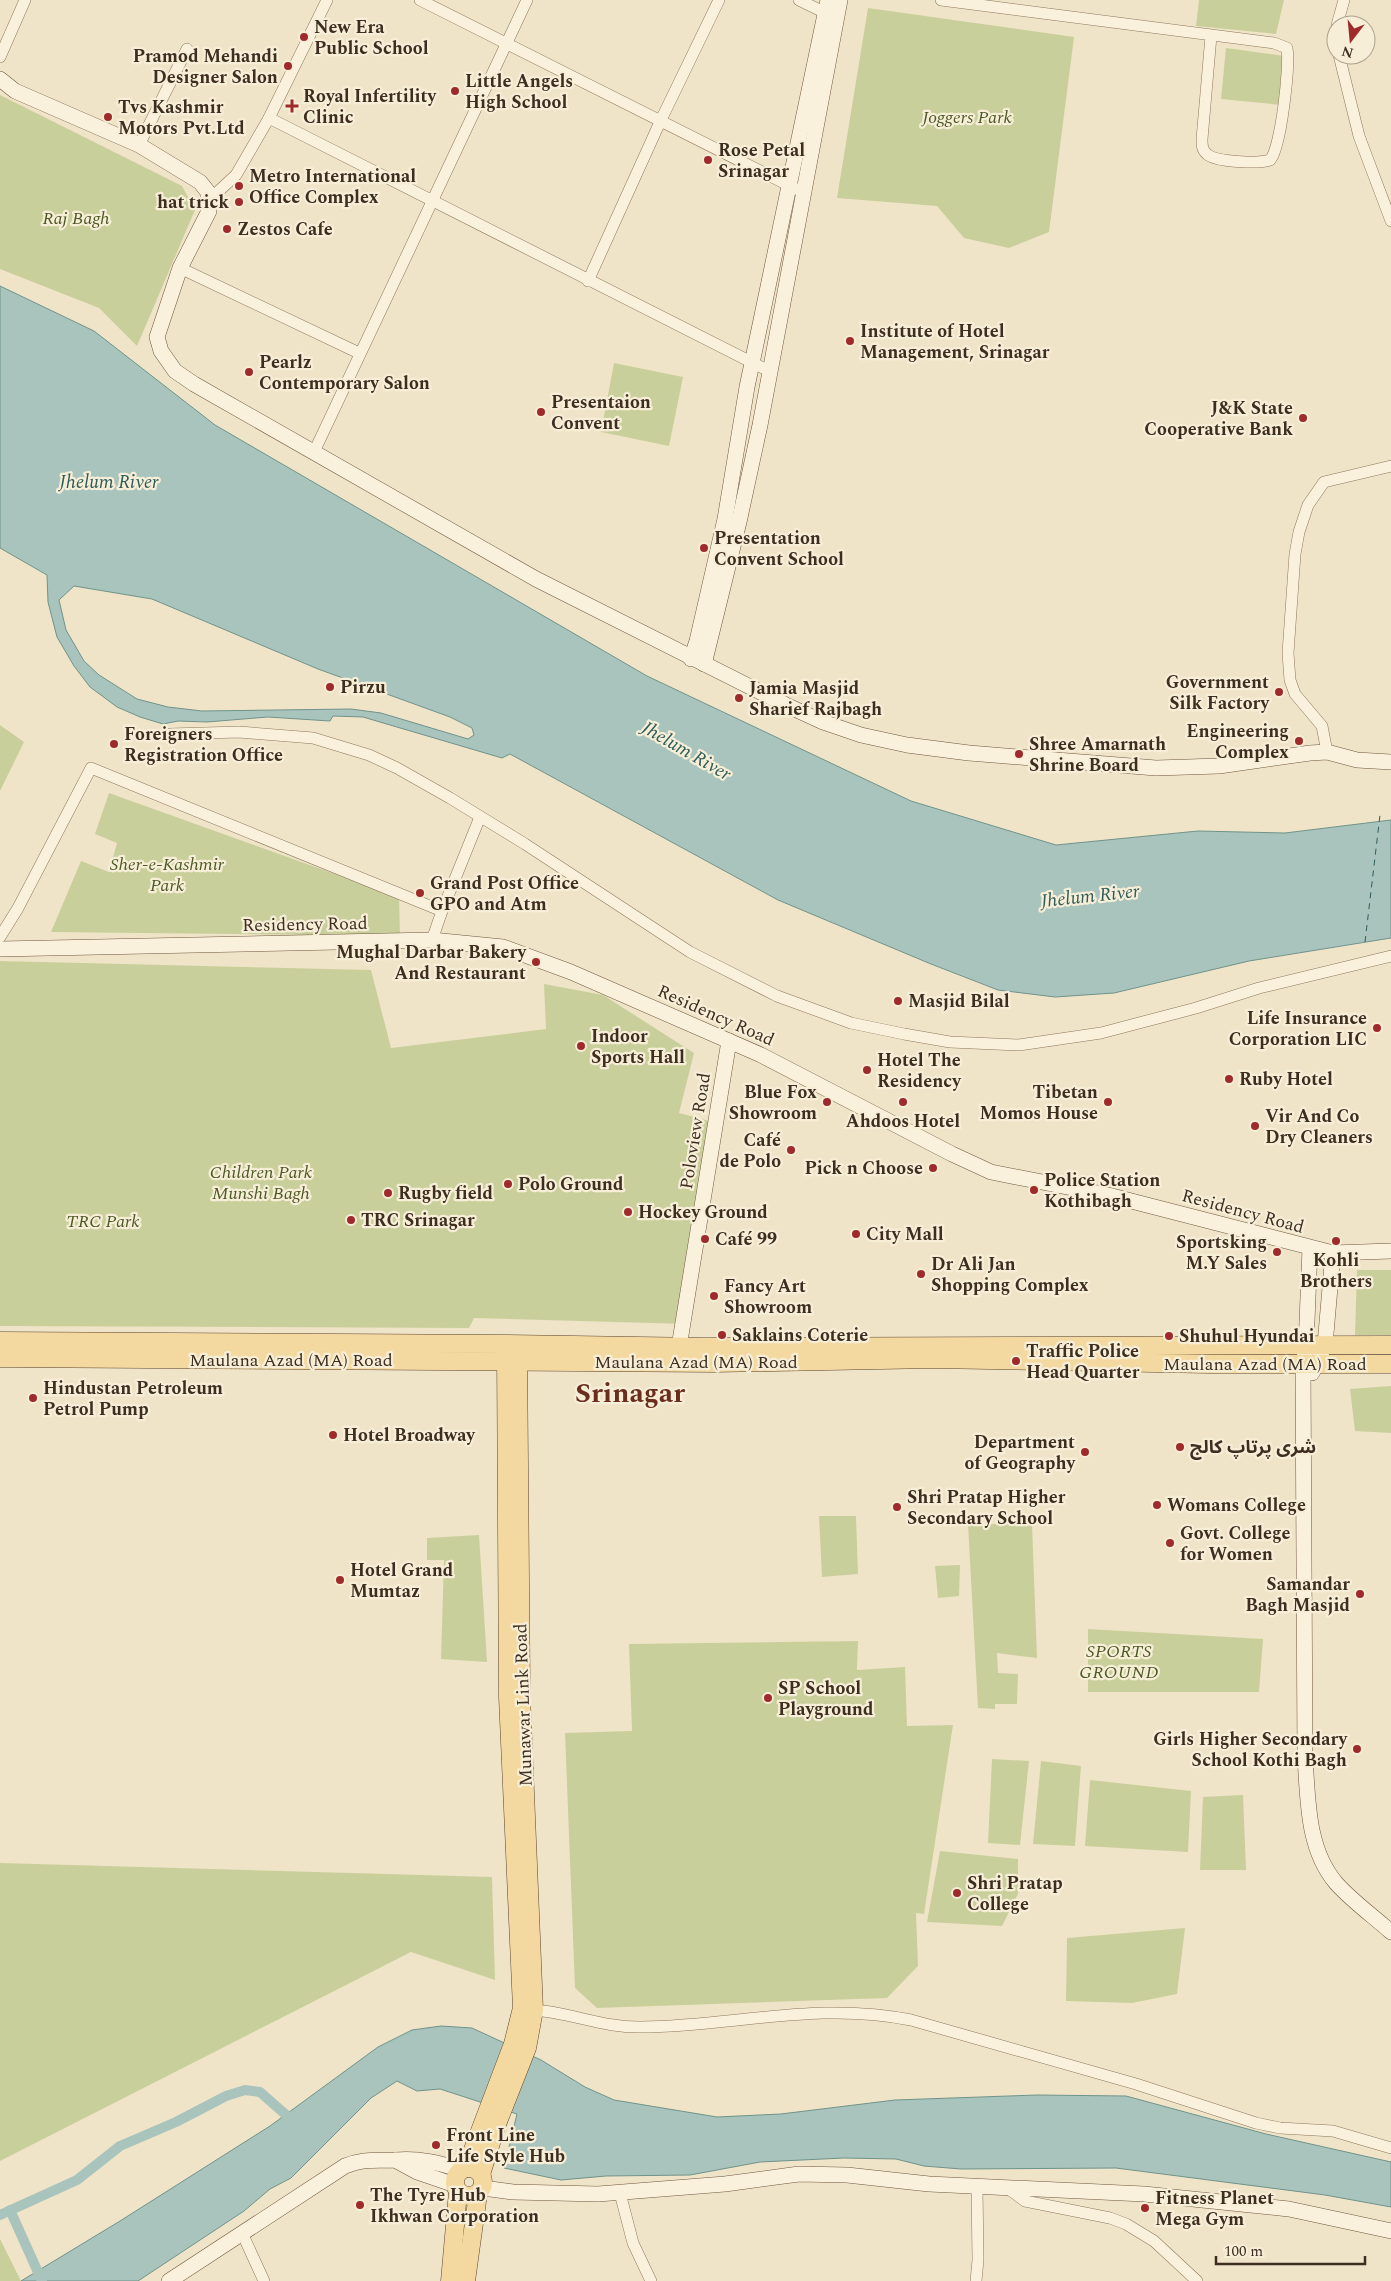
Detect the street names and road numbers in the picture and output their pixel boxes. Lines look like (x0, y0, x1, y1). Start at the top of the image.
street label: Residency Road (242, 910, 368, 939)
street label: Residency Road (653, 978, 779, 1053)
street label: Poloview Road (673, 1071, 718, 1191)
street label: Residency Road (1179, 1182, 1307, 1241)
street label: Maulana Azad (MA) Road (189, 1347, 393, 1374)
street label: Maulana Azad (MA) Road (594, 1349, 798, 1376)
street label: Maulana Azad (MA) Road (1163, 1351, 1367, 1378)
street label: Munawar Link Road (507, 1623, 540, 1787)

